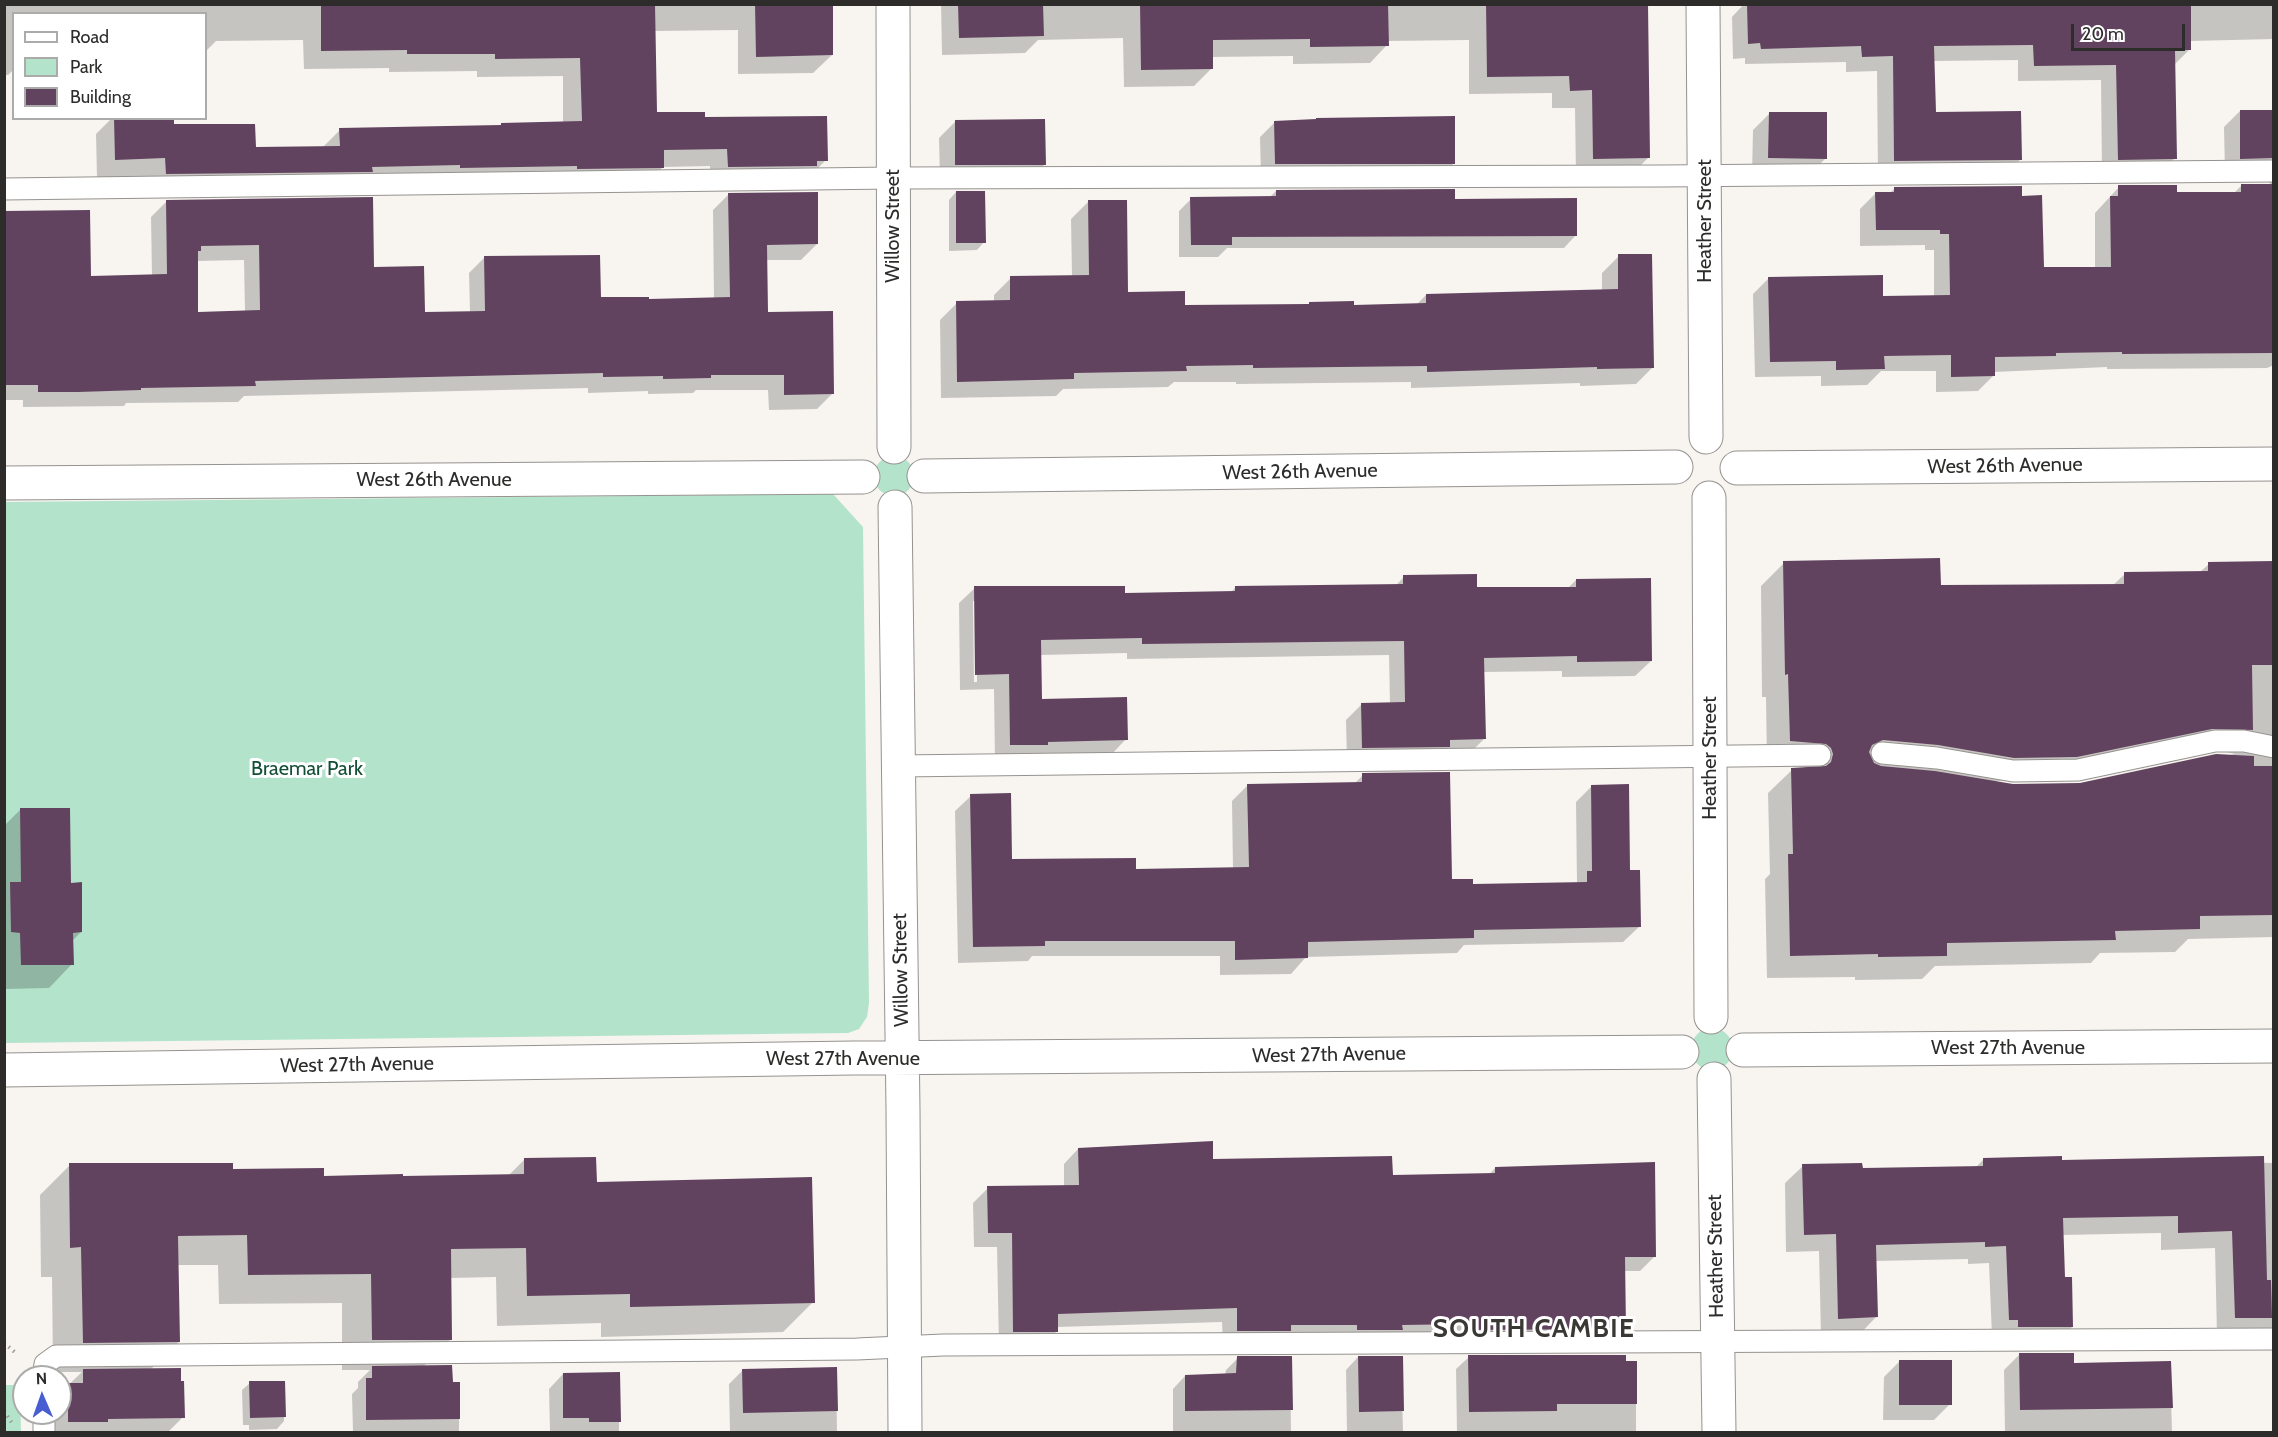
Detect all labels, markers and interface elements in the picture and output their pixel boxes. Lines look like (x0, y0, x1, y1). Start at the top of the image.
legend (12, 12, 207, 120)
scale bar (2074, 12, 2188, 50)
text: 20 m (2082, 23, 2124, 45)
text: Road (70, 26, 109, 48)
text: Park (70, 56, 102, 78)
text: Building (70, 86, 131, 108)
street label: Heather Street (1693, 159, 1717, 283)
street label: Willow Street (881, 169, 905, 283)
street label: West 26th Avenue (1927, 453, 2083, 479)
street label: West 26th Avenue (1222, 459, 1378, 485)
street label: West 26th Avenue (356, 468, 512, 492)
street label: Heather Street (1698, 696, 1722, 820)
park label: Braemar Park (251, 757, 363, 781)
street label: Willow Street (888, 913, 914, 1027)
street label: West 27th Avenue (1931, 1036, 2085, 1060)
street label: West 27th Avenue (1252, 1042, 1406, 1068)
street label: West 27th Avenue (766, 1047, 920, 1071)
street label: West 27th Avenue (280, 1052, 434, 1078)
street label: Heather Street (1703, 1194, 1729, 1318)
district label: SOUTH CAMBIE (1433, 1313, 1635, 1345)
north arrow (12, 1365, 72, 1425)
text: N (35, 1369, 47, 1388)

